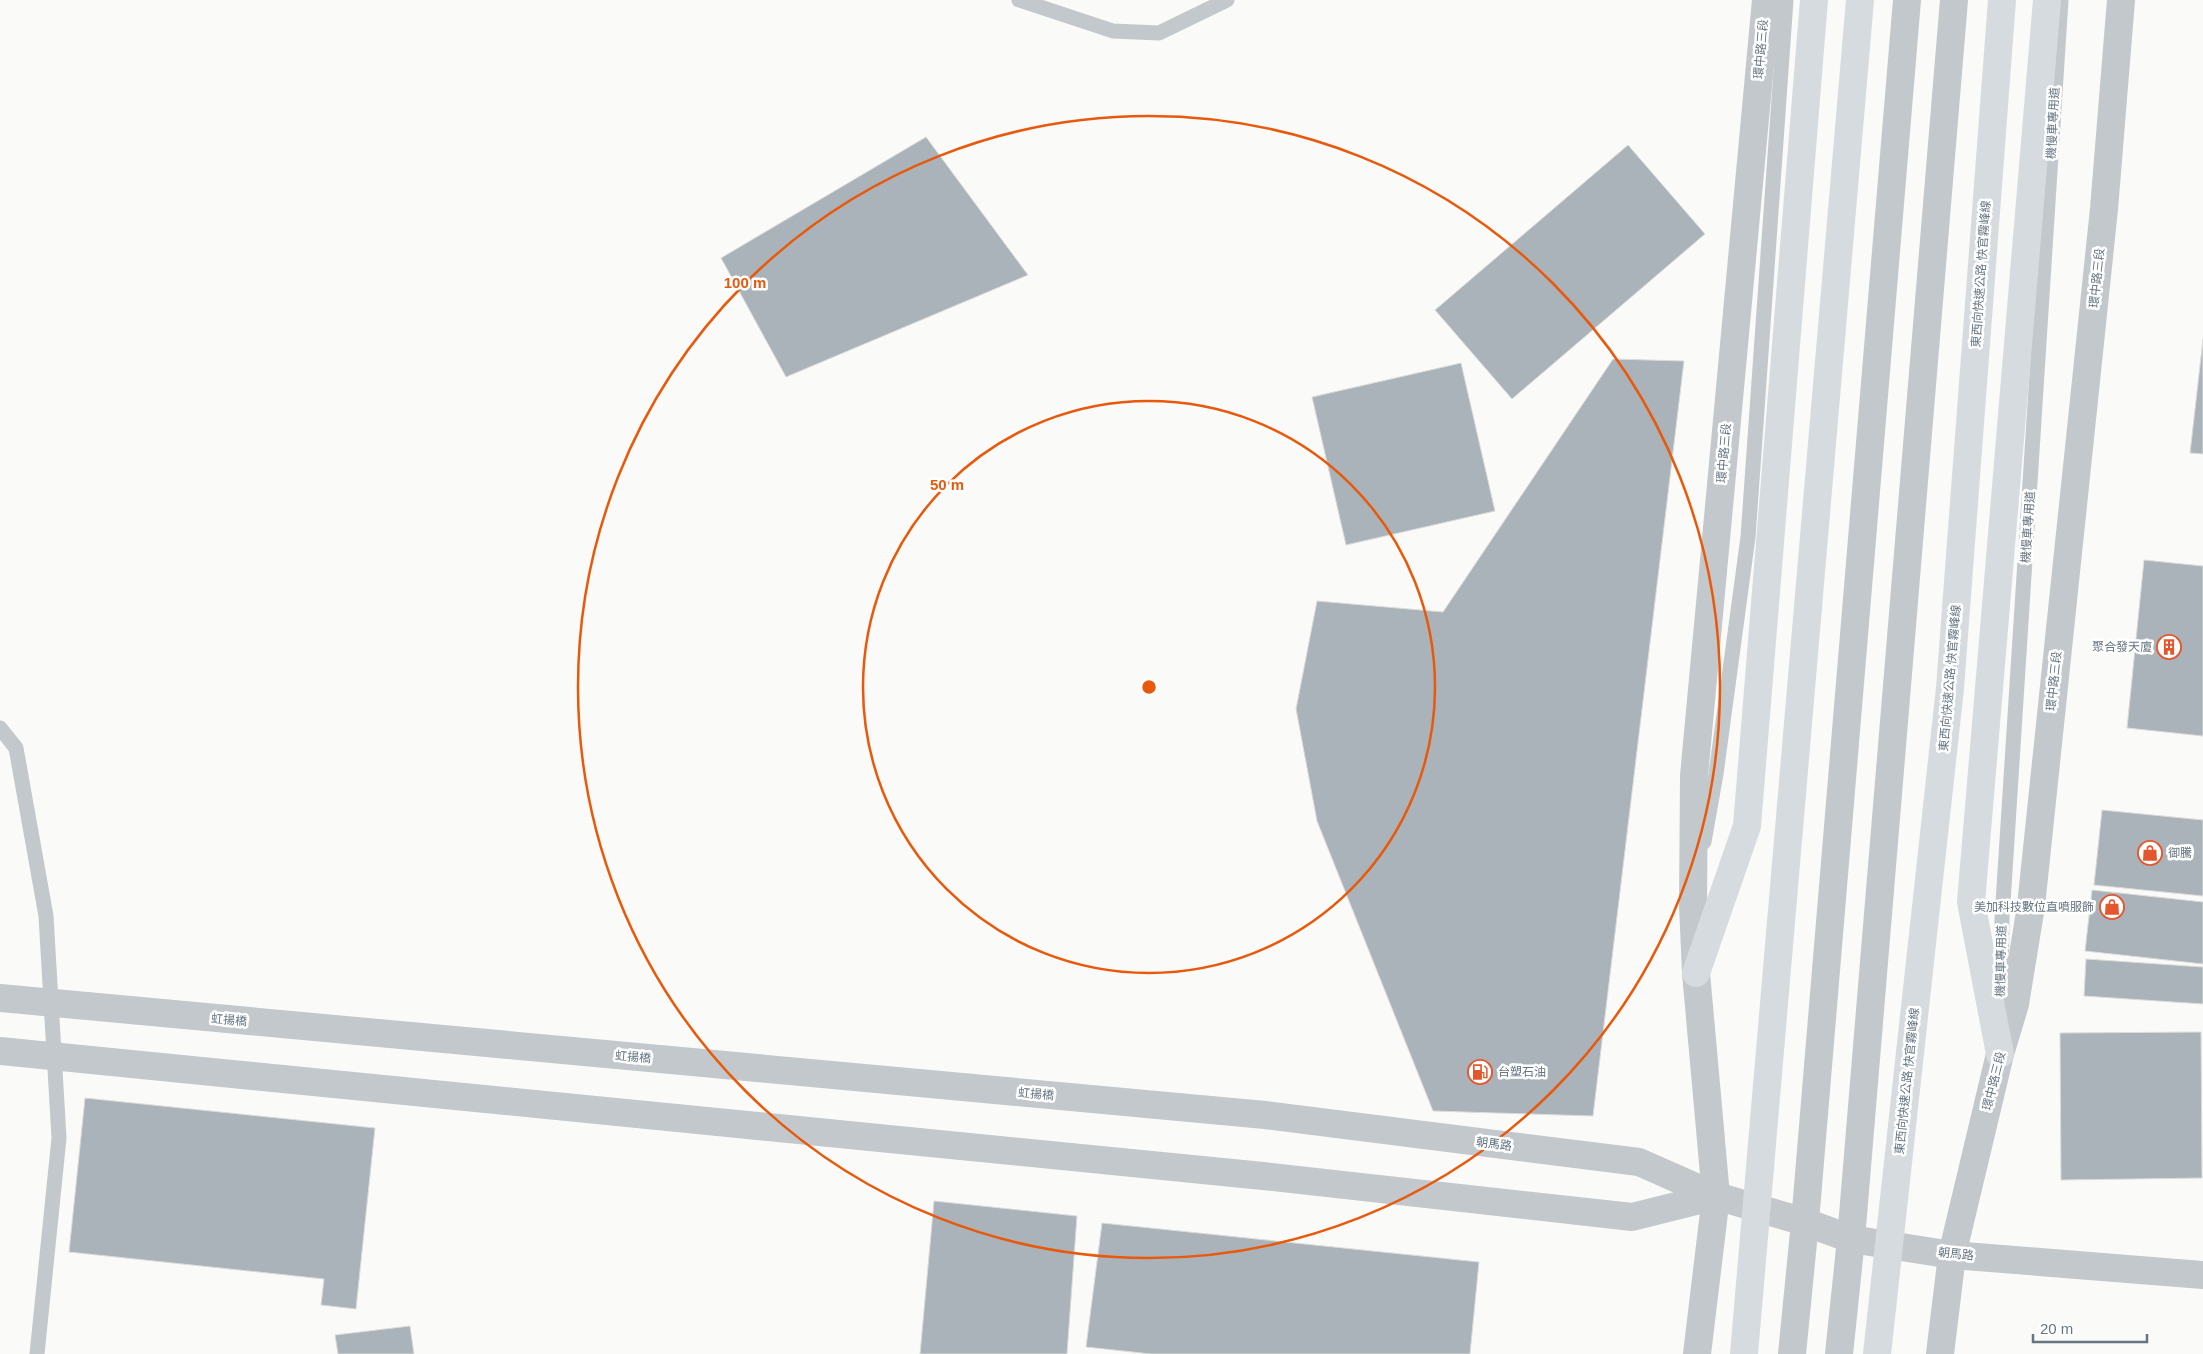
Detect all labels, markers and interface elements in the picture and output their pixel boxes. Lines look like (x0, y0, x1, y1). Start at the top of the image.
street label: 環中路三段 (1751, 18, 1771, 80)
street label: 機慢車專用道 (2044, 87, 2062, 159)
street label: 東西向快速公路 快官霧峰線 (1969, 200, 1993, 348)
street label: 環中路三段 (2087, 247, 2107, 309)
text: 100 m (724, 274, 766, 291)
street label: 環中路三段 (1714, 422, 1734, 484)
text: 50 m (930, 476, 964, 493)
street label: 機慢車專用道 (2019, 491, 2037, 563)
street label: 東西向快速公路 快官霧峰線 (1937, 604, 1963, 752)
building icon: 聚合發天廈 (2156, 634, 2182, 660)
place label: 聚合發天廈 (2092, 640, 2152, 654)
street label: 環中路三段 (2044, 650, 2064, 712)
centre of rings (1140, 678, 1158, 696)
shop icon: 御騰 (2137, 840, 2163, 866)
place label: 御騰 (2168, 846, 2192, 860)
shop icon: 美加科技數位直噴服飾 (2099, 894, 2125, 920)
place label: 美加科技數位直噴服飾 (1974, 900, 2094, 914)
street label: 機慢車專用道 (1993, 925, 2009, 997)
street label: 東西向快速公路 快官霧峰線 (1892, 1007, 1922, 1155)
street label: 虹揚橋 (210, 1011, 248, 1029)
street label: 虹揚橋 (614, 1048, 652, 1066)
street label: 環中路三段 (1980, 1050, 2008, 1112)
fuel station icon: 台塑石油 (1467, 1059, 1493, 1085)
place label: 台塑石油 (1498, 1065, 1546, 1079)
street label: 虹揚橋 (1017, 1085, 1055, 1103)
street label: 朝馬路 (1475, 1135, 1513, 1153)
street label: 朝馬路 (1937, 1245, 1975, 1263)
scale bar (2033, 1312, 2147, 1344)
text: 20 m (2040, 1320, 2073, 1337)

